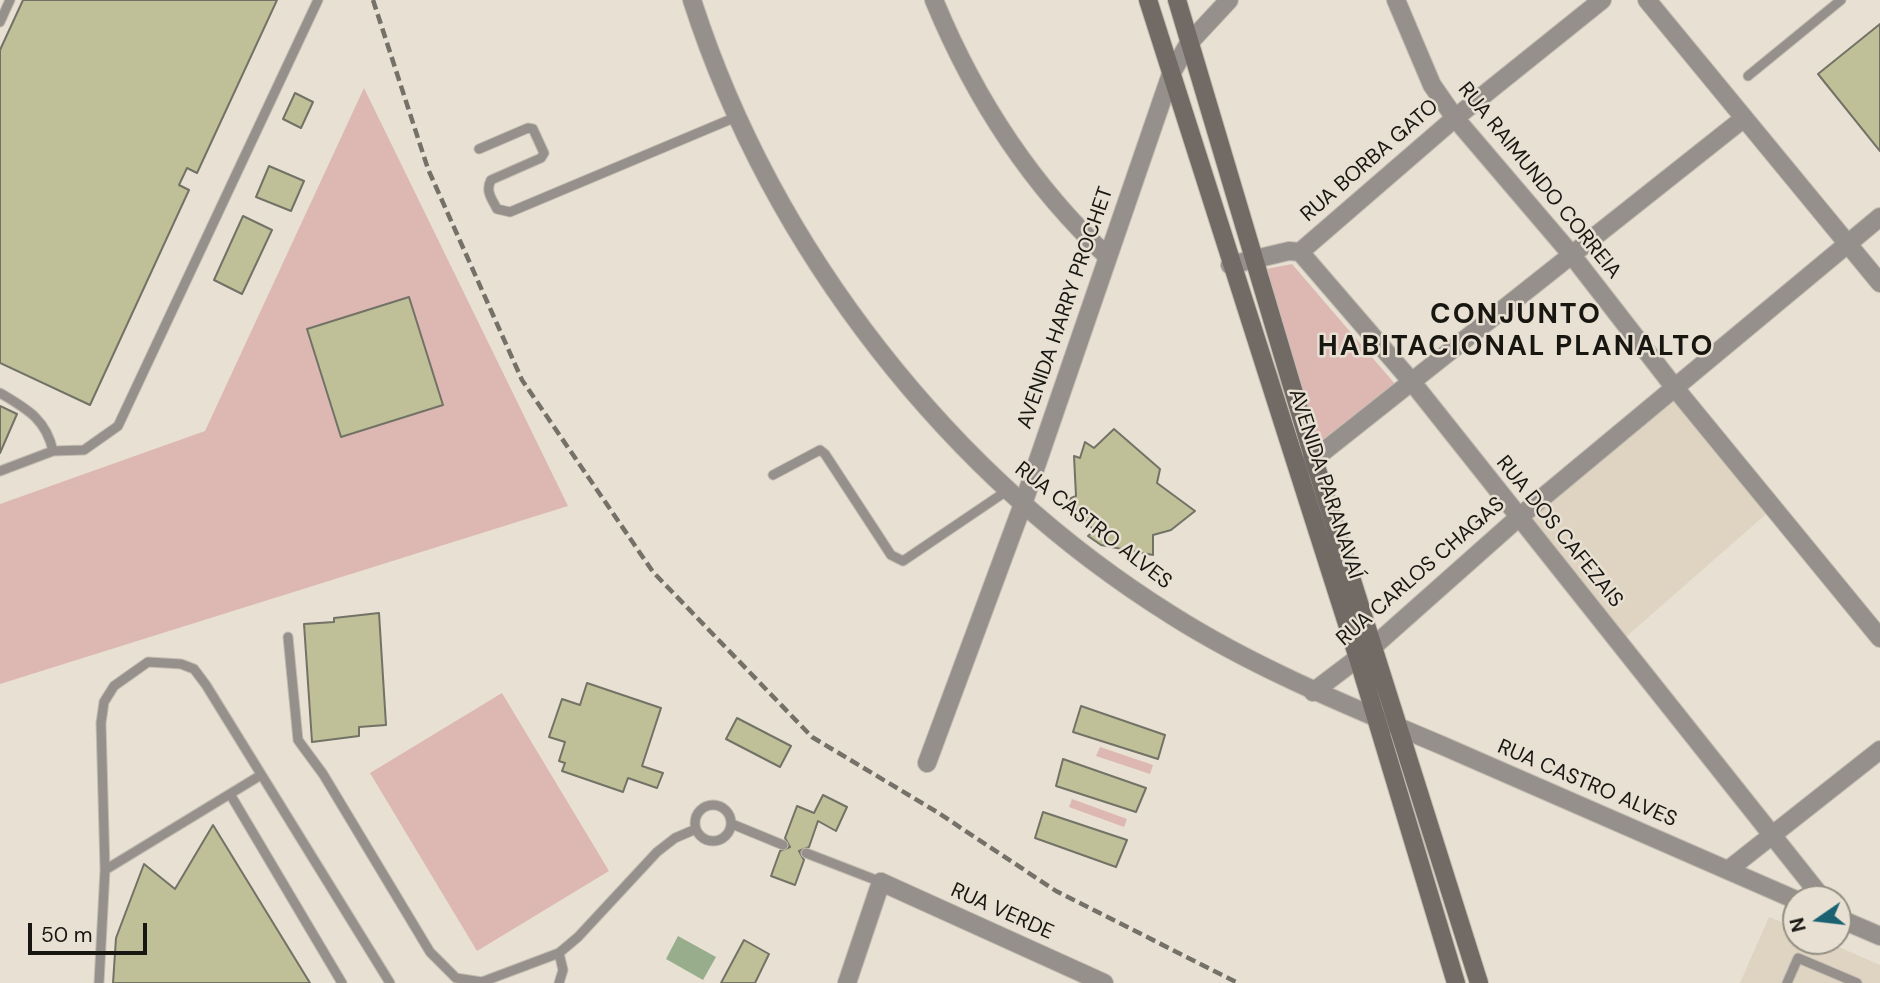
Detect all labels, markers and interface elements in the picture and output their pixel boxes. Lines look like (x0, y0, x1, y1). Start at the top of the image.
street label: RUA RAIMUNDO CORREIA (1452, 78, 1626, 284)
street label: RUA BORBA GATO (1296, 94, 1444, 228)
street label: AVENIDA HARRY PROCHET (1013, 184, 1119, 432)
district label: CONJUNTO HABITACIONAL PLANALTO (1320, 299, 1712, 365)
street label: AVENIDA PARANAVAÍ (1282, 386, 1368, 582)
street label: RUA DOS CAFEZAIS (1490, 451, 1628, 613)
street label: RUA CASTRO ALVES (1009, 457, 1177, 595)
street label: RUA CARLOS CHAGAS (1332, 492, 1510, 652)
street label: RUA CASTRO ALVES (1494, 735, 1680, 833)
street label: RUA VERDE (947, 878, 1057, 946)
north arrow (1782, 885, 1852, 955)
scale bar (32, 909, 150, 953)
text: N (1784, 915, 1812, 934)
text: 50 m (41, 921, 92, 949)

